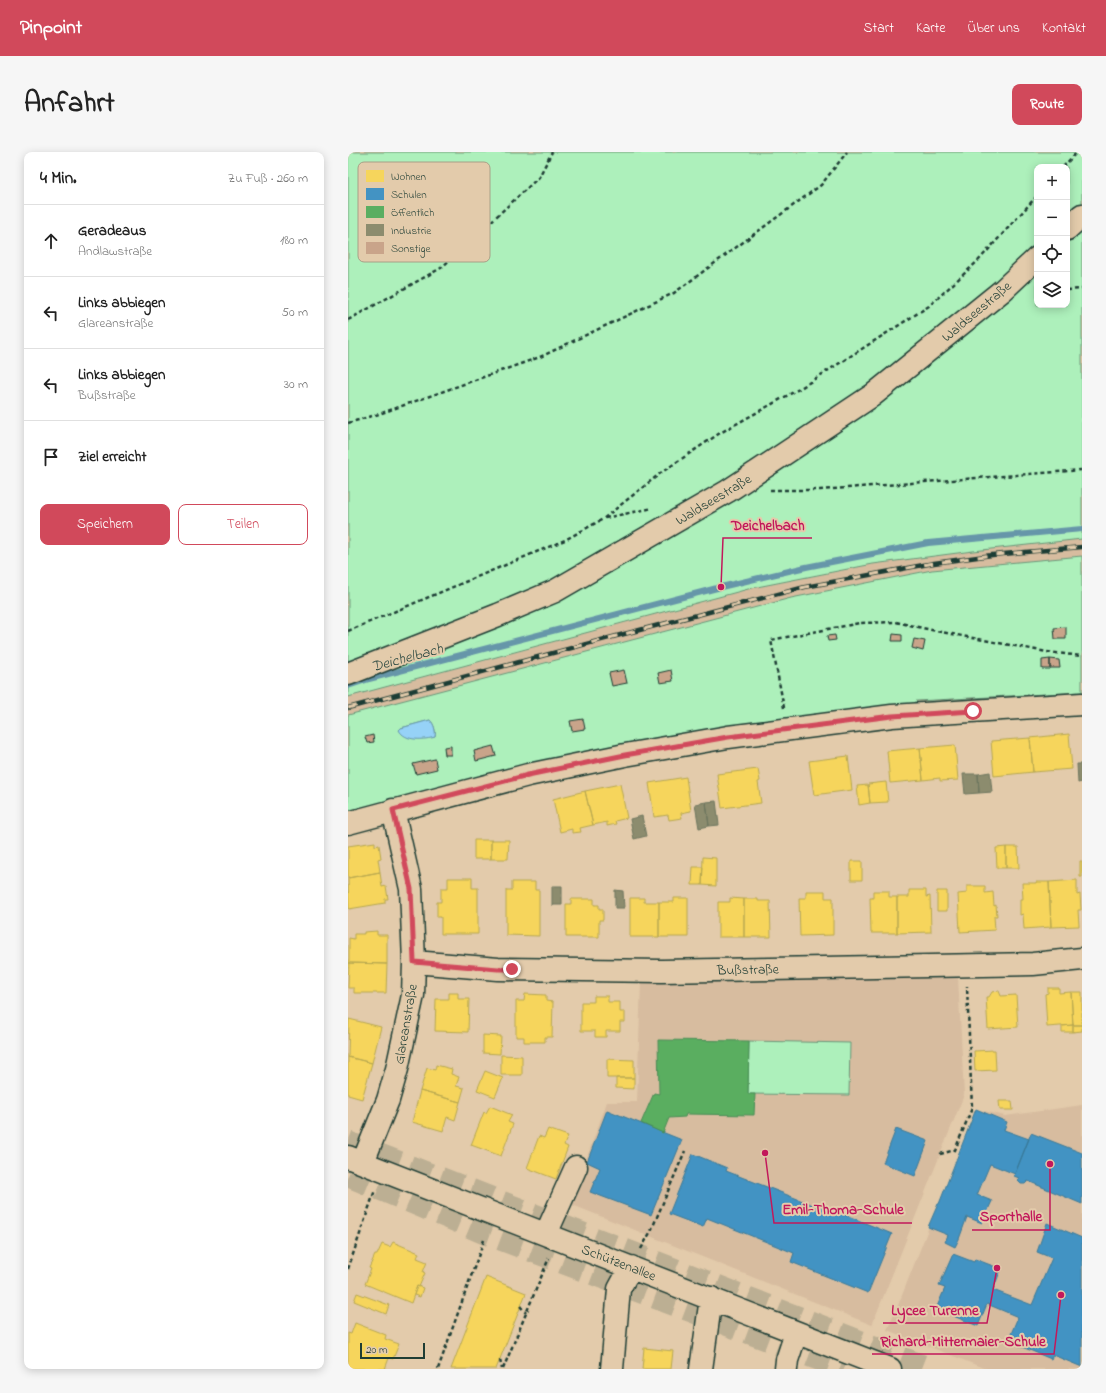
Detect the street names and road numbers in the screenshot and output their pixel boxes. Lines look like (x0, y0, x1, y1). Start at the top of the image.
street label: Waldseestraße (937, 276, 1017, 348)
street label: Waldseestraße (672, 469, 757, 531)
street label: Bußstraße (716, 959, 780, 982)
street label: Glareanstraße (389, 982, 424, 1066)
street label: Schützenallee (578, 1240, 659, 1288)

